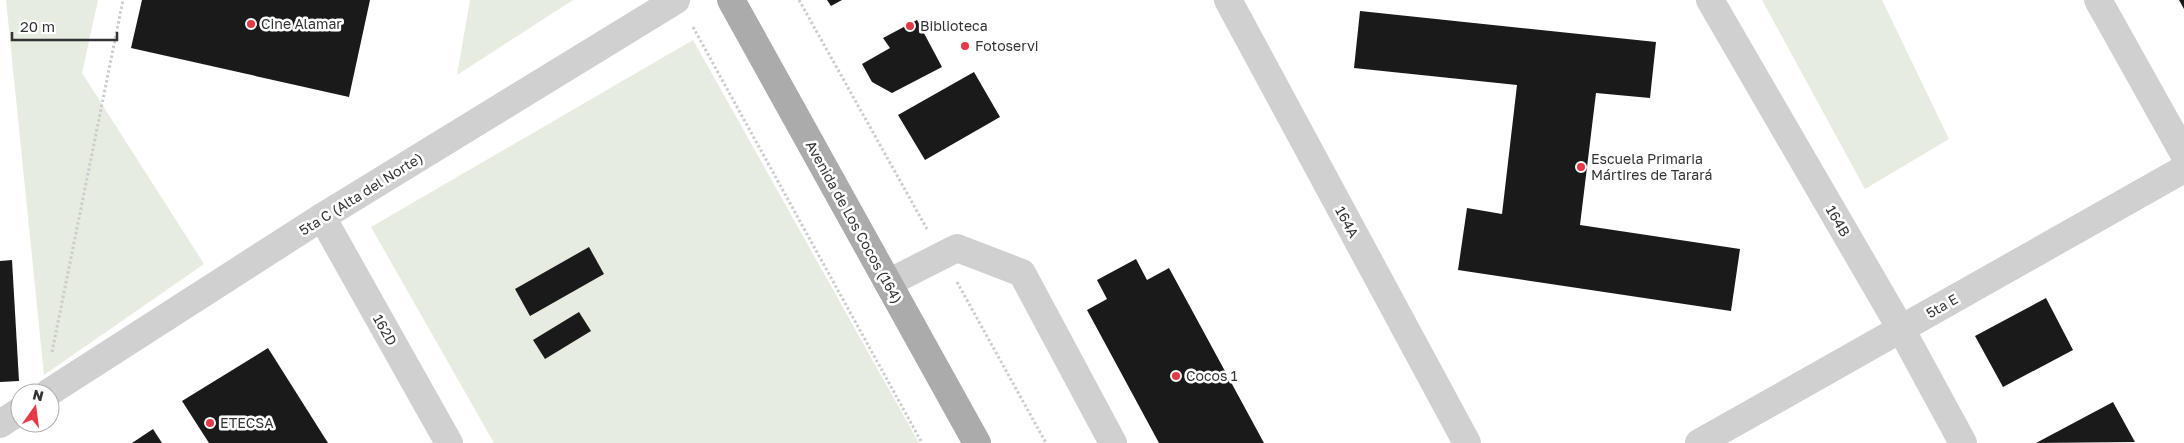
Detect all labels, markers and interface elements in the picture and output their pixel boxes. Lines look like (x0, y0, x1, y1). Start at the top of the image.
scale bar (12, 10, 118, 42)
place label: Cine Alamar (261, 15, 342, 32)
text: 20 m (20, 17, 55, 35)
place label: Biblioteca (920, 17, 988, 34)
marker: Cine Alamar (245, 18, 257, 30)
marker: Biblioteca (904, 20, 916, 32)
place label: Fotoservi (975, 37, 1039, 54)
marker: Fotoservi (959, 40, 971, 52)
street label: Avenida de Los Cocos (164) (803, 137, 906, 306)
street label: 5ta C (Alta del Norte) (296, 149, 426, 238)
place label: Escuela Primaria Mártires de Tarará (1591, 150, 1712, 183)
marker: Escuela Primaria Mártires de Tarará (1575, 161, 1587, 173)
street label: 164B (1823, 202, 1854, 239)
street label: 164A (1332, 203, 1363, 241)
street label: 5ta E (1923, 290, 1961, 321)
street label: 162D (370, 311, 401, 348)
place label: Cocos 1 (1186, 367, 1238, 384)
marker: Cocos 1 (1170, 370, 1182, 382)
north arrow (10, 383, 60, 433)
text: N (31, 385, 45, 404)
place label: ETECSA (220, 414, 274, 431)
marker: ETECSA (204, 417, 216, 429)

